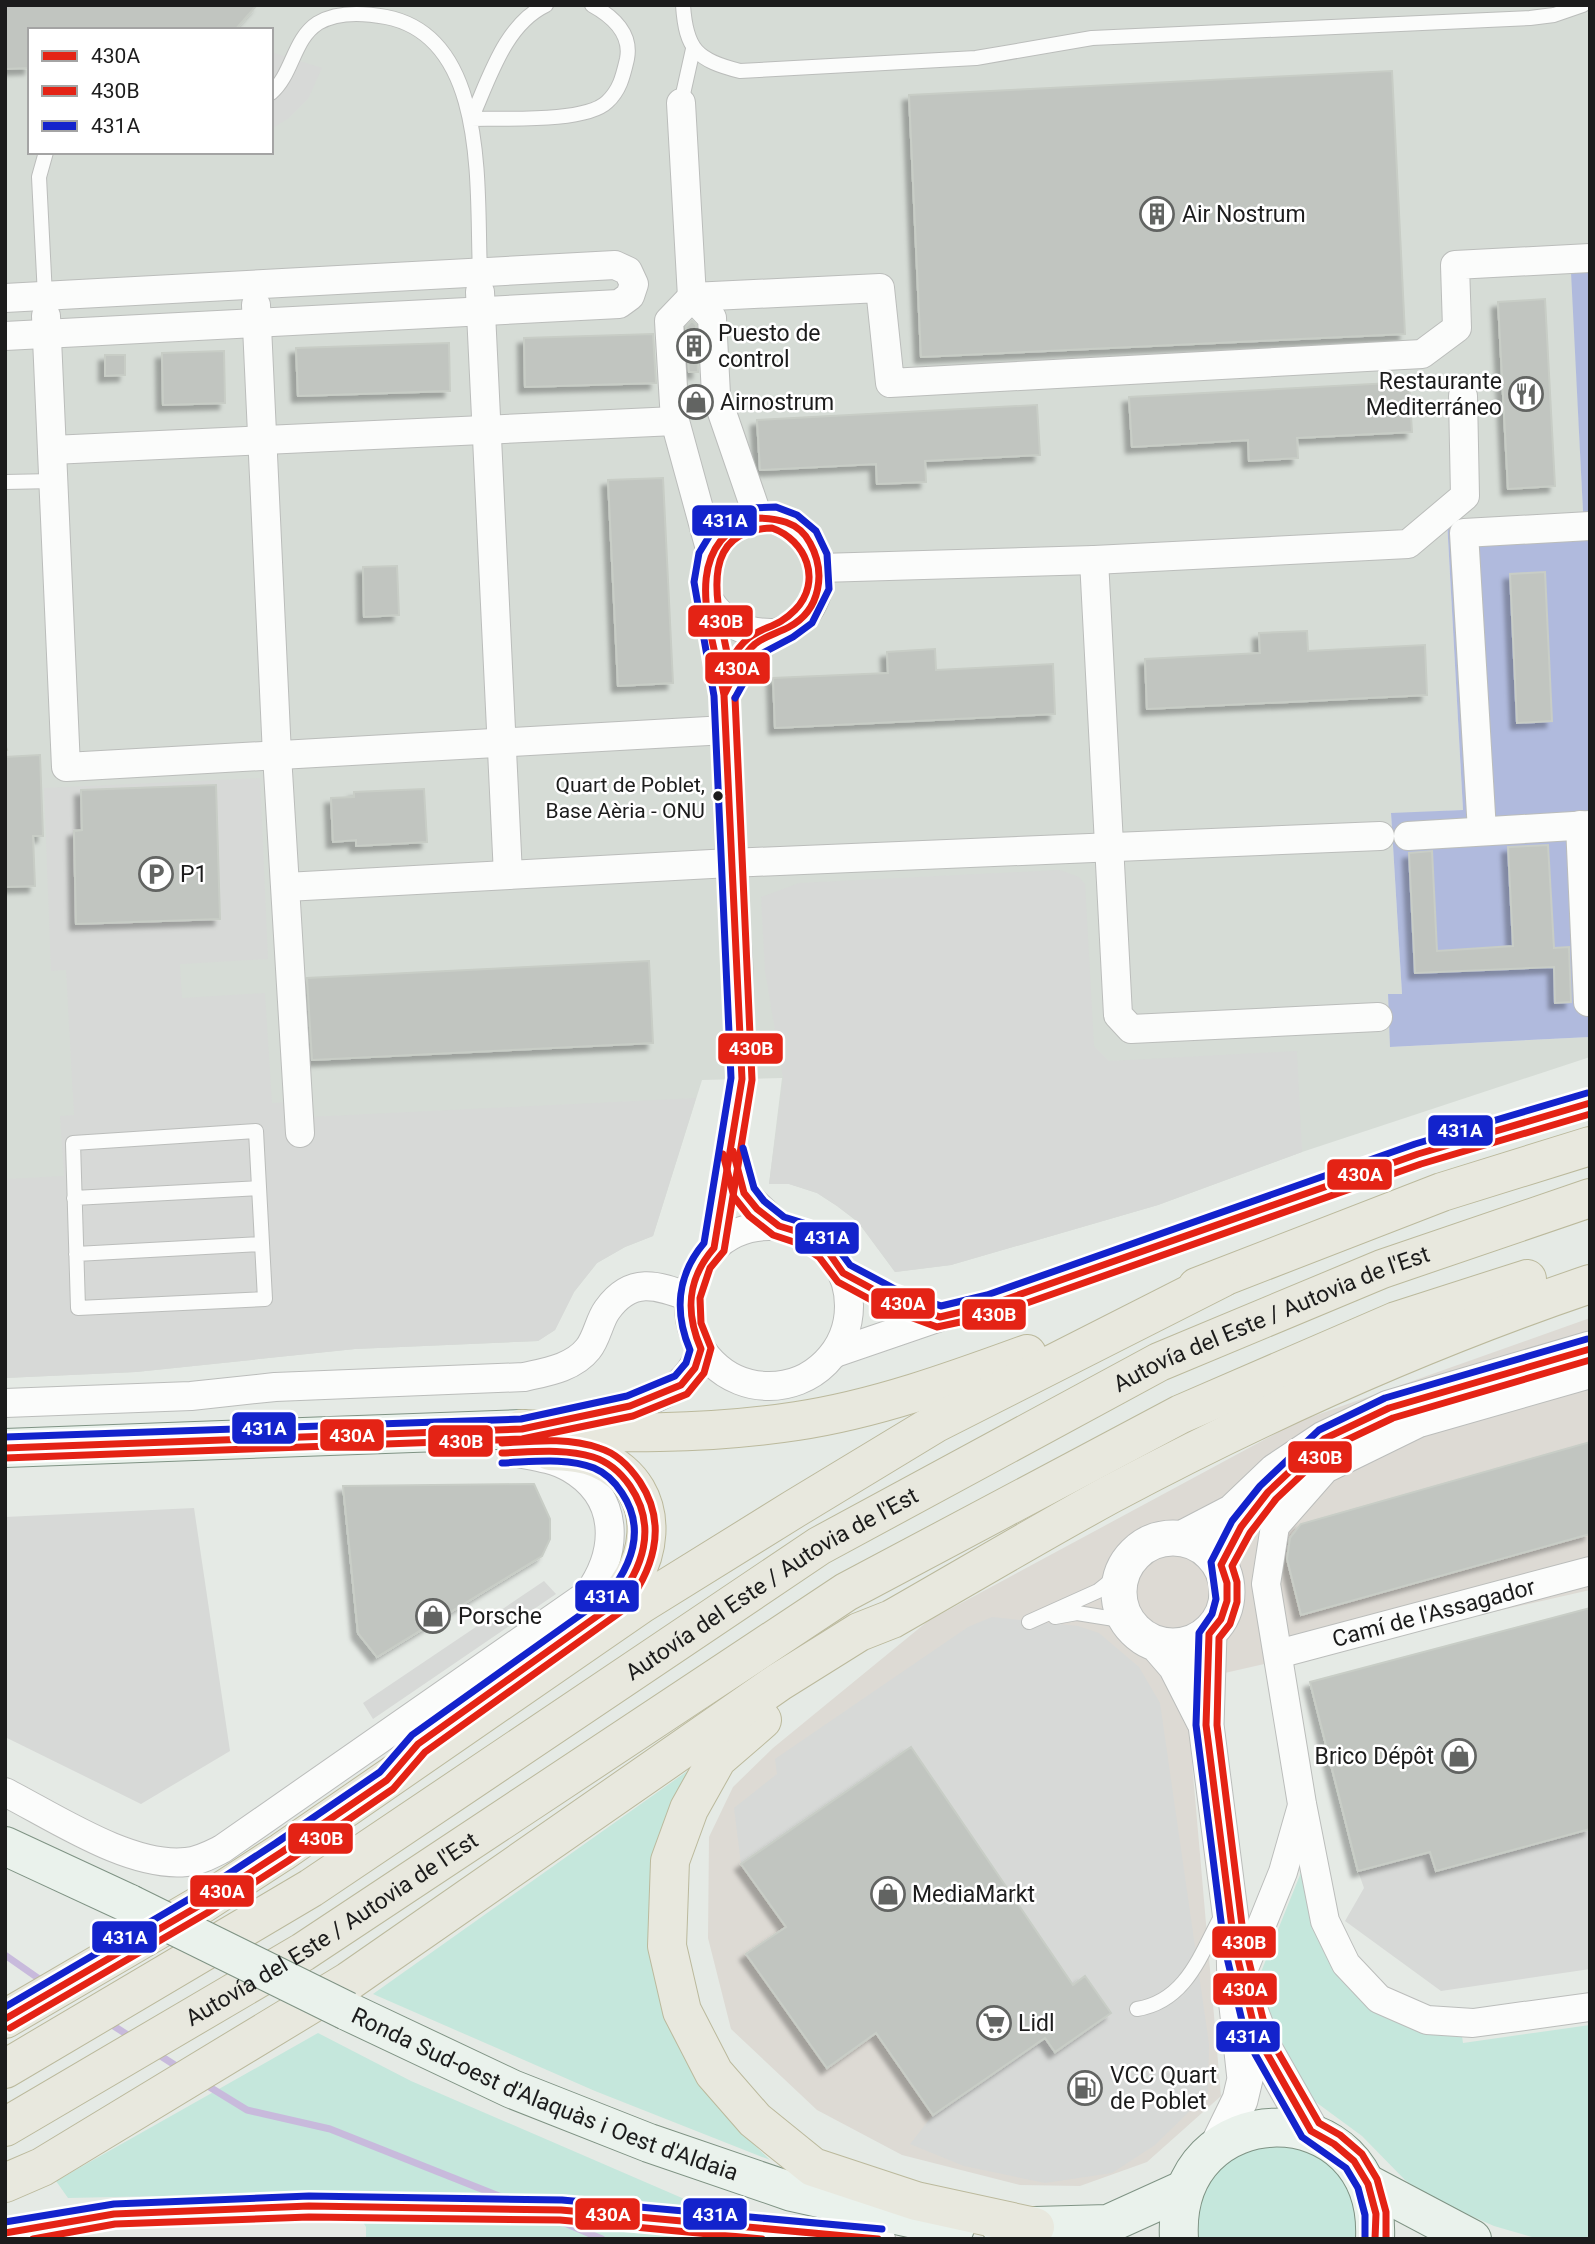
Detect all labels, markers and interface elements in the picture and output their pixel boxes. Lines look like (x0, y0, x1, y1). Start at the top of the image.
legend (28, 28, 273, 154)
text: 430A (91, 44, 140, 68)
text: 430B (91, 79, 140, 103)
text: 431A (91, 114, 140, 138)
building icon: Air Nostrum (1138, 195, 1176, 233)
place label: Air Nostrum (1182, 201, 1306, 228)
place label: Puesto de control (718, 320, 821, 373)
building icon: Puesto de control (675, 327, 713, 365)
place label: Restaurante Mediterráneo (1366, 368, 1502, 421)
restaurant icon: Restaurante Mediterráneo (1507, 375, 1545, 413)
shop icon: Airnostrum (677, 383, 715, 421)
place label: Airnostrum (720, 389, 834, 416)
line badge: 431A (691, 504, 758, 537)
text: 431A (702, 509, 748, 532)
line badge: 430B (687, 604, 754, 638)
text: 430B (699, 610, 743, 633)
line badge: 430A (704, 651, 771, 685)
text: 430A (714, 657, 760, 680)
place label: Quart de Poblet, Base Aèria - ONU (546, 773, 705, 823)
marker: Quart de Poblet, Base Aèria - ONU (711, 789, 725, 803)
parking icon: P1 (137, 855, 175, 893)
place label: P1 (180, 861, 207, 888)
line badge: 430B (717, 1032, 784, 1065)
text: 430B (729, 1037, 773, 1060)
line badge: 431A (1427, 1114, 1494, 1147)
text: 431A (1437, 1119, 1483, 1142)
line badge: 430A (1326, 1158, 1393, 1191)
text: 430A (1337, 1163, 1383, 1186)
line badge: 431A (794, 1221, 860, 1255)
text: 431A (804, 1226, 850, 1249)
street label: Autovía del Este / Autovia de l'Est (1109, 1241, 1433, 1398)
line badge: 430A (870, 1287, 936, 1320)
text: 430A (880, 1292, 926, 1315)
line badge: 430B (961, 1298, 1027, 1331)
text: 430B (972, 1303, 1016, 1326)
line badge: 431A (231, 1411, 297, 1445)
text: 431A (241, 1417, 287, 1440)
line badge: 430A (319, 1418, 385, 1452)
text: 430A (329, 1424, 375, 1447)
line badge: 430B (427, 1424, 494, 1458)
text: 430B (439, 1430, 483, 1453)
line badge: 430B (1287, 1440, 1353, 1474)
text: 430B (1298, 1446, 1342, 1469)
street label: Autovía del Este / Autovia de l'Est (621, 1482, 923, 1686)
street label: Camí de l'Assagador (1329, 1573, 1538, 1653)
line badge: 431A (574, 1579, 640, 1613)
text: 431A (584, 1585, 630, 1608)
shop icon: Porsche (414, 1597, 452, 1635)
place label: Porsche (458, 1603, 542, 1630)
shop icon: Brico Dépôt (1440, 1737, 1478, 1775)
place label: Brico Dépôt (1315, 1743, 1434, 1770)
line badge: 430B (287, 1822, 354, 1855)
street label: Autovía del Este / Autovia de l'Est (181, 1827, 483, 2032)
text: 430B (299, 1827, 343, 1850)
line badge: 430A (189, 1874, 255, 1908)
shop icon: MediaMarkt (869, 1875, 907, 1913)
text: 430A (199, 1880, 245, 1903)
place label: MediaMarkt (912, 1881, 1035, 1908)
line badge: 431A (91, 1920, 158, 1954)
line badge: 430B (1211, 1925, 1277, 1959)
text: 431A (102, 1926, 148, 1949)
text: 430B (1222, 1931, 1266, 1954)
line badge: 430A (1212, 1972, 1278, 2006)
text: 430A (1222, 1978, 1268, 2001)
street label: Ronda Sud-oest d'Alaquàs i Oest d'Aldaia (347, 2002, 742, 2187)
supermarket icon: Lidl (975, 2004, 1013, 2042)
place label: Lidl (1018, 2010, 1055, 2037)
line badge: 431A (1215, 2020, 1281, 2053)
text: 431A (1225, 2025, 1271, 2048)
place label: VCC Quart de Poblet (1110, 2062, 1217, 2115)
fuel station icon: VCC Quart de Poblet (1066, 2069, 1104, 2107)
line badge: 430A (574, 2197, 641, 2231)
line badge: 431A (682, 2197, 748, 2231)
text: 430A (585, 2203, 631, 2226)
text: 431A (692, 2203, 738, 2226)

